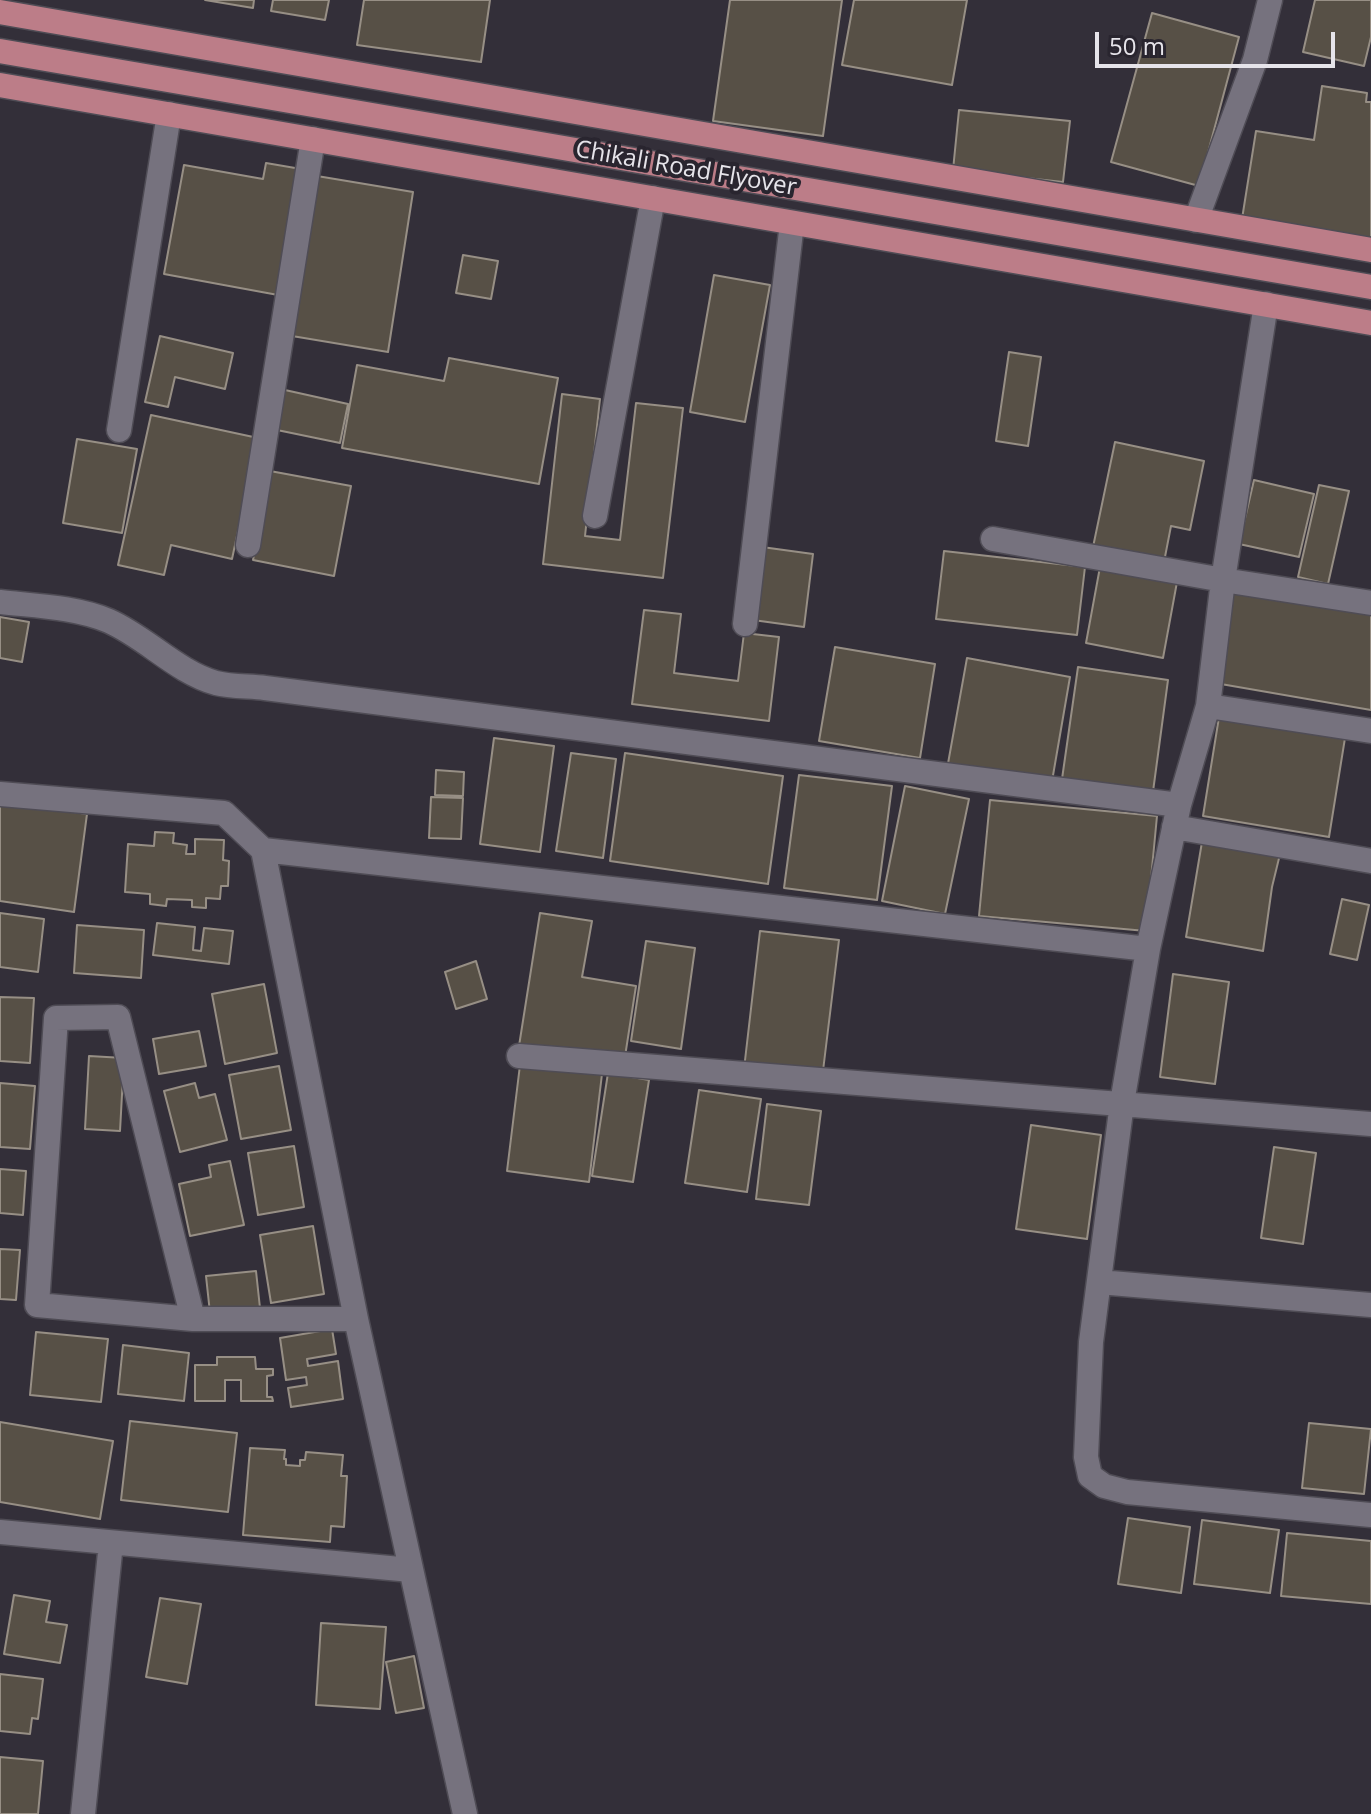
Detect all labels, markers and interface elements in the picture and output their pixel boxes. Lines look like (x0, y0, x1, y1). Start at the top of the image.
scale bar (1099, 16, 1339, 66)
text: 50 m (1109, 29, 1165, 62)
street label: Chikali Road Flyover (573, 135, 799, 203)

